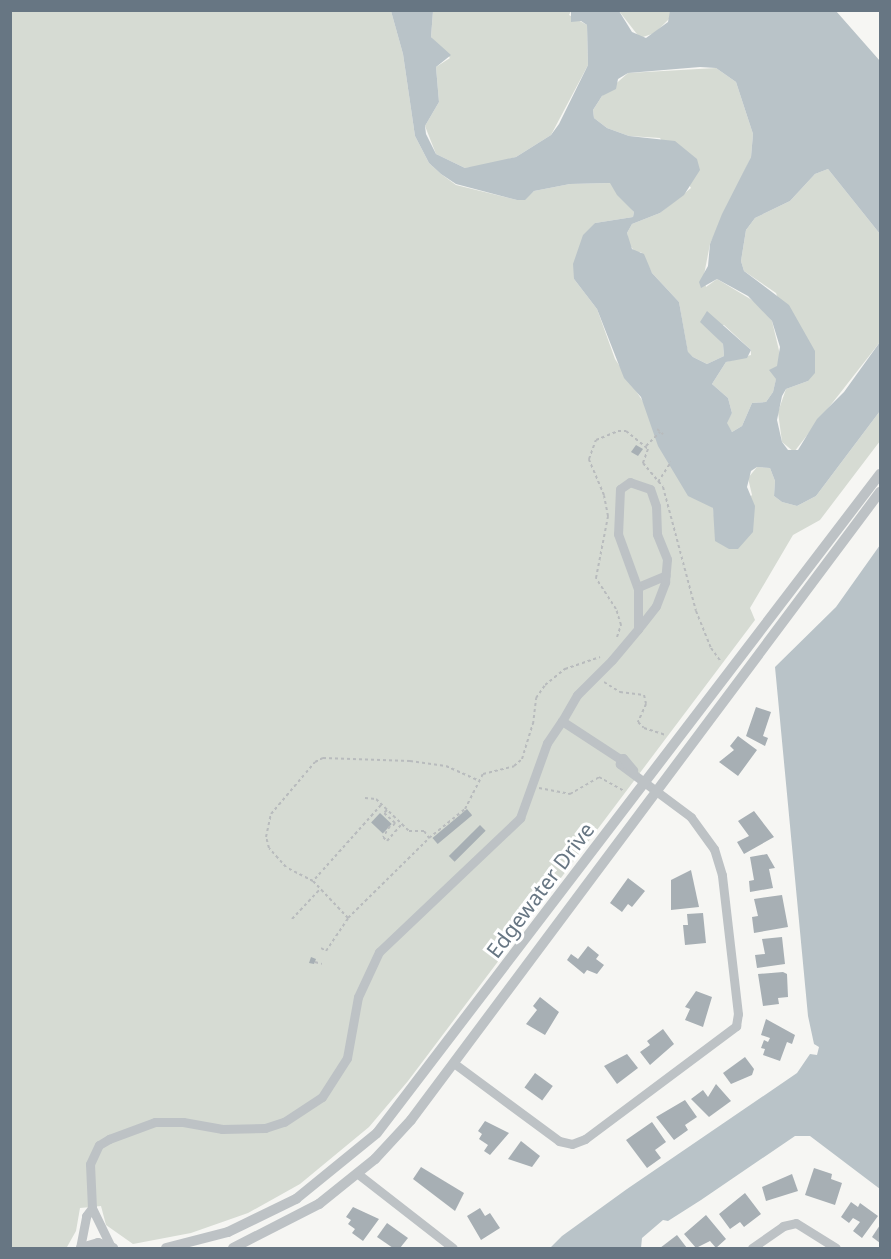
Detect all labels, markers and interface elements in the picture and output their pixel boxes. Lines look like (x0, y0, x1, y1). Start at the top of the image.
street label: Edgewater Drive (481, 817, 599, 963)

